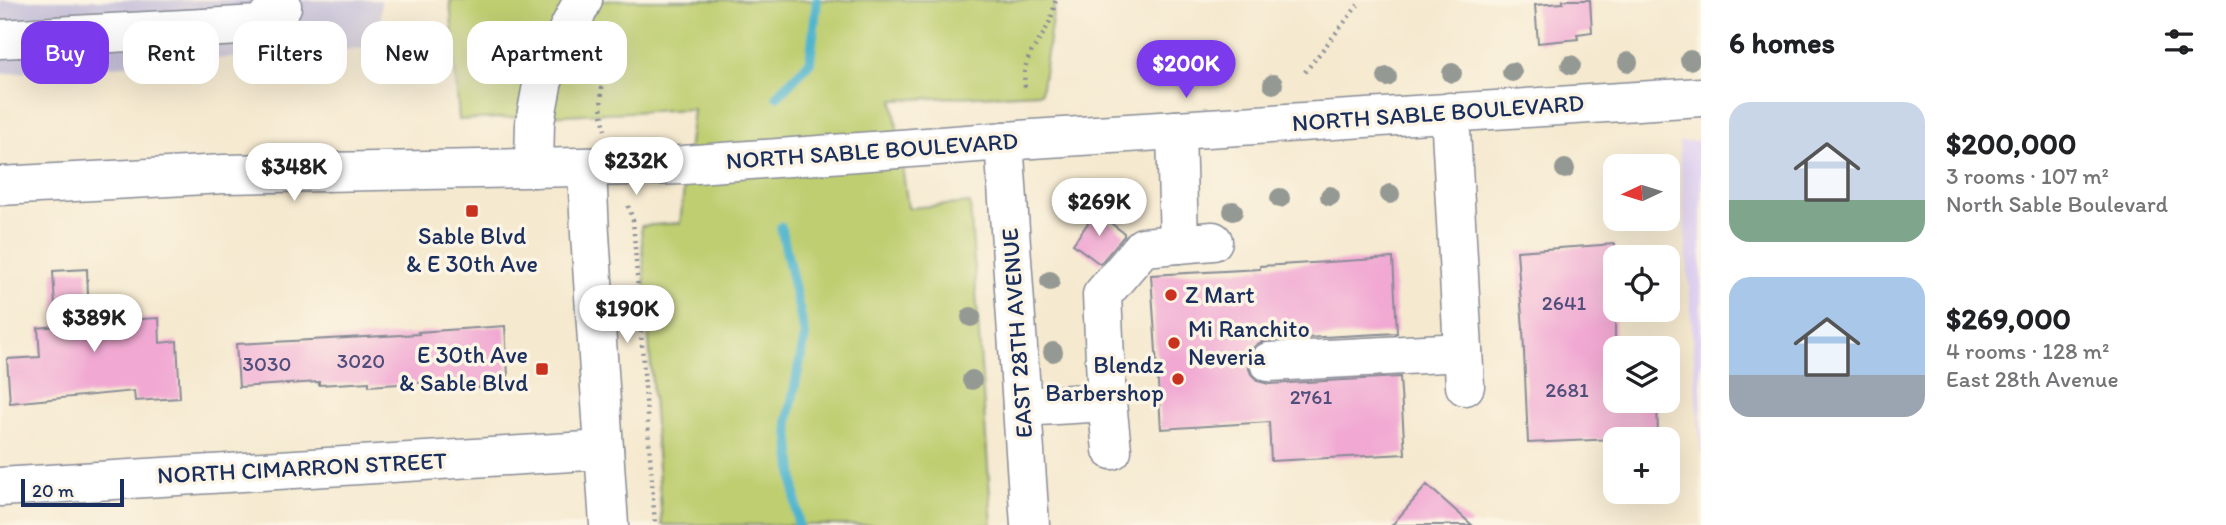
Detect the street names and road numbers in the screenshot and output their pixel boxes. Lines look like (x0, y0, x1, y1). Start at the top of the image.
street label: NORTH SABLE BOULEVARD (1291, 88, 1585, 137)
street label: NORTH SABLE BOULEVARD (725, 126, 1019, 175)
street label: EAST 28TH AVENUE (995, 227, 1038, 439)
street label: NORTH CIMARRON STREET (156, 445, 448, 490)

